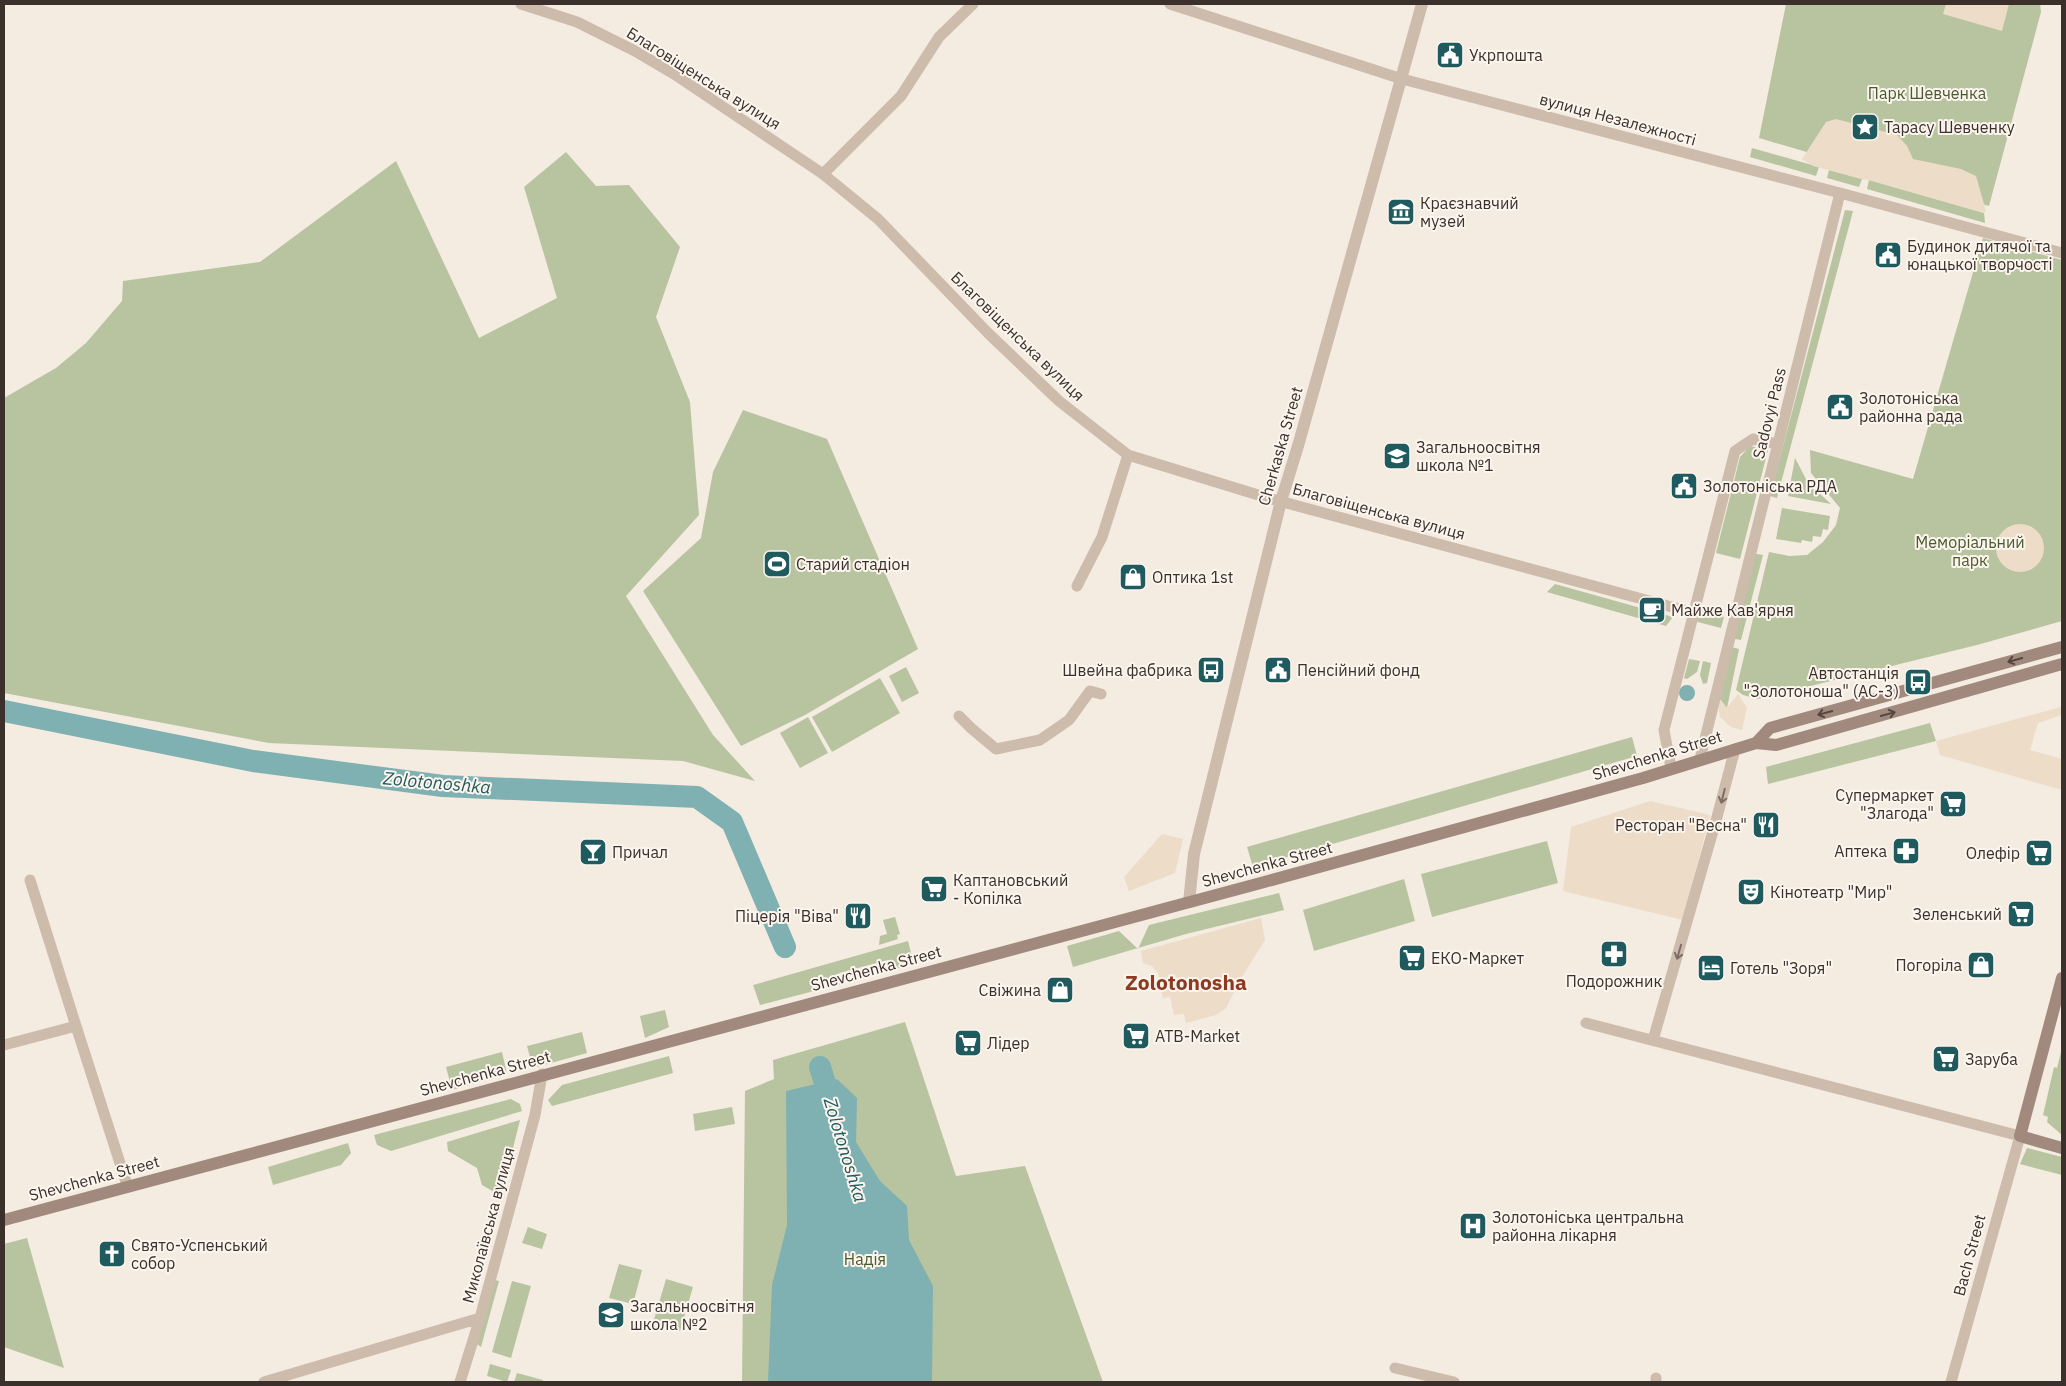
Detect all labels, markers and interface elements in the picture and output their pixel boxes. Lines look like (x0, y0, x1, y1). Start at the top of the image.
street label: Благовіщенська вулиця (623, 22, 785, 134)
public building icon: Укрпошта (1435, 40, 1465, 70)
place label: Укрпошта (1469, 45, 1543, 65)
park label: Парк Шевченка (1868, 83, 1987, 103)
street label: вулиця Незалежності (1537, 88, 1699, 150)
place icon: Тарасу Шевченку (1850, 112, 1880, 142)
place label: Тарасу Шевченку (1884, 117, 2015, 137)
place label: Краєзнавчий музей (1420, 193, 1519, 231)
museum icon: Краєзнавчий музей (1386, 197, 1416, 227)
place label: Будинок дитячої та юнацької творчості (1907, 236, 2053, 274)
public building icon: Будинок дитячої та юнацької творчості (1873, 240, 1903, 270)
street label: Благовіщенська вулиця (947, 267, 1089, 405)
street label: Sadovyi Pass (1748, 365, 1790, 461)
street label: Cherkaska Street (1253, 384, 1307, 508)
place label: Золотоніська районна рада (1859, 388, 1963, 426)
public building icon: Золотоніська районна рада (1825, 392, 1855, 422)
place label: Загальноосвітня школа №1 (1416, 437, 1541, 475)
school or university icon: Загальноосвітня школа №1 (1382, 441, 1412, 471)
public building icon: Золотоніська РДА (1669, 471, 1699, 501)
place label: Золотоніська РДА (1703, 476, 1837, 496)
street label: Благовіщенська вулиця (1290, 478, 1468, 544)
park label: Меморіальний парк (1915, 532, 2025, 570)
sports icon: Старий стадіон (762, 549, 792, 579)
place label: Старий стадіон (796, 554, 910, 574)
shop icon: Оптика 1st (1118, 562, 1148, 592)
place label: Оптика 1st (1152, 567, 1233, 587)
cafe icon: Майже Кав'ярня (1637, 595, 1667, 625)
place label: Майже Кав'ярня (1671, 600, 1794, 620)
bus stop icon: Швейна фабрика (1196, 655, 1226, 685)
public building icon: Пенсійний фонд (1263, 655, 1293, 685)
one-way arrow (2008, 656, 2024, 665)
place label: Швейна фабрика (1062, 660, 1192, 680)
place label: Пенсійний фонд (1297, 660, 1420, 680)
place label: Автостанція "Золотоноша" (АС-3) (1744, 663, 1899, 701)
bus stop icon: Автостанція "Золотоноша" (АС-3) (1903, 667, 1933, 697)
one-way arrow (1817, 708, 1833, 718)
one-way arrow (1879, 709, 1895, 718)
street label: Shevchenka Street (1590, 726, 1724, 784)
water label: Zolotonoshka (381, 766, 492, 799)
place label: Супермаркет "Злагода" (1835, 785, 1934, 823)
one-way arrow (1718, 788, 1727, 804)
supermarket icon: Супермаркет "Злагода" (1938, 789, 1968, 819)
restaurant icon: Ресторан "Весна" (1751, 810, 1781, 840)
place label: Ресторан "Весна" (1615, 815, 1747, 835)
pharmacy icon: Аптека (1891, 836, 1921, 866)
bar icon: Причал (578, 837, 608, 867)
street label: Shevchenka Street (1200, 837, 1334, 891)
supermarket icon: Олефір (2024, 838, 2054, 868)
place label: Аптека (1834, 841, 1887, 861)
place label: Причал (612, 842, 668, 862)
place label: Олефір (1966, 843, 2020, 863)
place label: Каптановський - Копілка (953, 870, 1068, 908)
supermarket icon: Каптановський - Копілка (919, 874, 949, 904)
theatre icon: Кінотеатр "Мир" (1736, 877, 1766, 907)
place label: Кінотеатр "Мир" (1770, 882, 1892, 902)
supermarket icon: Зеленський (2006, 899, 2036, 929)
restaurant icon: Піцерія "Віва" (843, 901, 873, 931)
place label: Зеленський (1913, 904, 2002, 924)
place label: Піцерія "Віва" (735, 906, 839, 926)
pharmacy icon: Подорожник (1599, 939, 1629, 969)
street label: Shevchenka Street (809, 941, 943, 995)
supermarket icon: ЕКО-Маркет (1397, 943, 1427, 973)
one-way arrow (1673, 944, 1683, 960)
place label: ЕКО-Маркет (1431, 948, 1524, 968)
shop icon: Погоріла (1966, 950, 1996, 980)
hotel icon: Готель "Зоря" (1696, 953, 1726, 983)
place label: Погоріла (1895, 955, 1962, 975)
place label: Готель "Зоря" (1730, 958, 1832, 978)
district label: Zolotonosha (1125, 968, 1247, 996)
place label: Подорожник (1566, 971, 1662, 991)
shop icon: Свіжина (1045, 975, 1075, 1005)
place label: Свіжина (978, 980, 1041, 1000)
supermarket icon: ATB-Market (1121, 1021, 1151, 1051)
place label: ATB-Market (1155, 1026, 1240, 1046)
supermarket icon: Лідер (953, 1028, 983, 1058)
place label: Лідер (987, 1033, 1030, 1053)
supermarket icon: Заруба (1931, 1044, 1961, 1074)
street label: Shevchenka Street (418, 1046, 552, 1100)
place label: Заруба (1965, 1049, 2018, 1069)
water label: Zolotonoshka (818, 1094, 872, 1205)
street label: Миколаївська вулиця (458, 1145, 518, 1305)
street label: Shevchenka Street (27, 1151, 161, 1205)
place label: Золотоніська центральна районна лікарня (1492, 1207, 1684, 1245)
hospital icon: Золотоніська центральна районна лікарня (1458, 1211, 1488, 1241)
street label: Bach Street (1948, 1212, 1990, 1298)
place label: Свято-Успенський собор (131, 1235, 268, 1273)
church icon: Свято-Успенський собор (97, 1239, 127, 1269)
park label: Надія (844, 1249, 886, 1269)
place label: Загальноосвітня школа №2 (630, 1296, 755, 1334)
school or university icon: Загальноосвітня школа №2 (596, 1300, 626, 1330)

